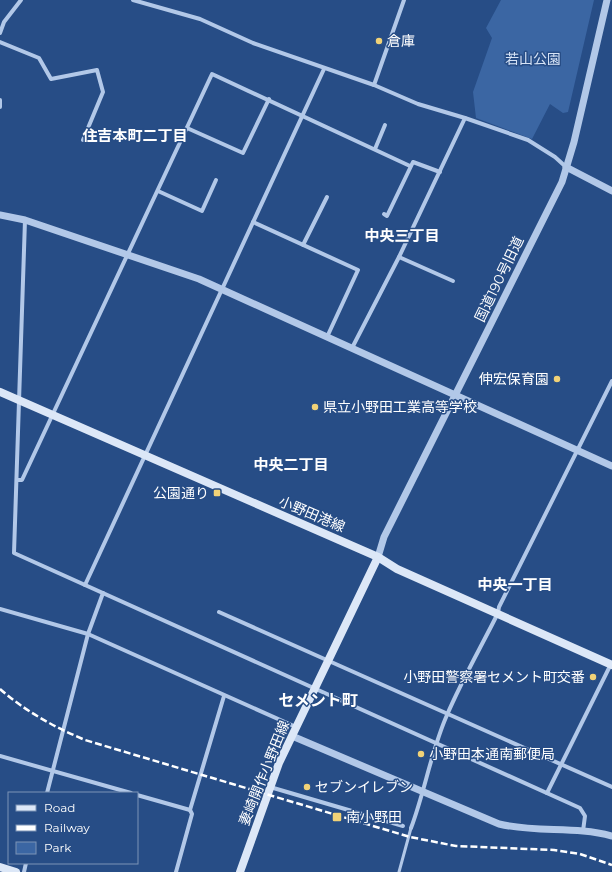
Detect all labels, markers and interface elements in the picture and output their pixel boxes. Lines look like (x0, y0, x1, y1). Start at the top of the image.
place label: 倉庫 (387, 32, 415, 50)
marker: 倉庫 (374, 36, 384, 46)
park label: 若山公園 (505, 50, 561, 68)
district label: 住吉本町二丁目 (82, 126, 188, 145)
district label: 中央三丁目 (364, 226, 440, 245)
street label: 国道190号旧道 (471, 233, 527, 325)
place label: 伸宏保育園 (479, 370, 549, 388)
marker: 伸宏保育園 (552, 374, 562, 384)
place label: 県立小野田工業高等学校 (323, 398, 477, 416)
marker: 県立小野田工業高等学校 (310, 402, 320, 412)
district label: 中央二丁目 (253, 455, 329, 474)
place label: 公園通り (153, 484, 209, 502)
marker: 公園通り (212, 488, 222, 498)
street label: 小野田港線 (276, 492, 348, 536)
district label: 中央一丁目 (477, 575, 553, 594)
place label: 小野田警察署セメント町交番 (403, 668, 585, 686)
marker: 小野田警察署セメント町交番 (588, 672, 598, 682)
district label: セメント町 (278, 691, 358, 710)
street label: 妻崎開作小野田線 (235, 718, 293, 828)
place label: 小野田本通南郵便局 (429, 745, 555, 763)
marker: 小野田本通南郵便局 (416, 749, 426, 759)
place label: セブンイレブン (315, 778, 413, 796)
marker: セブンイレブン (302, 782, 312, 792)
legend (8, 792, 138, 864)
text: Road (44, 800, 75, 815)
place label: 南小野田 (346, 808, 402, 826)
marker: 南小野田 (331, 811, 343, 823)
text: Railway (44, 820, 90, 835)
text: Park (44, 840, 72, 855)

